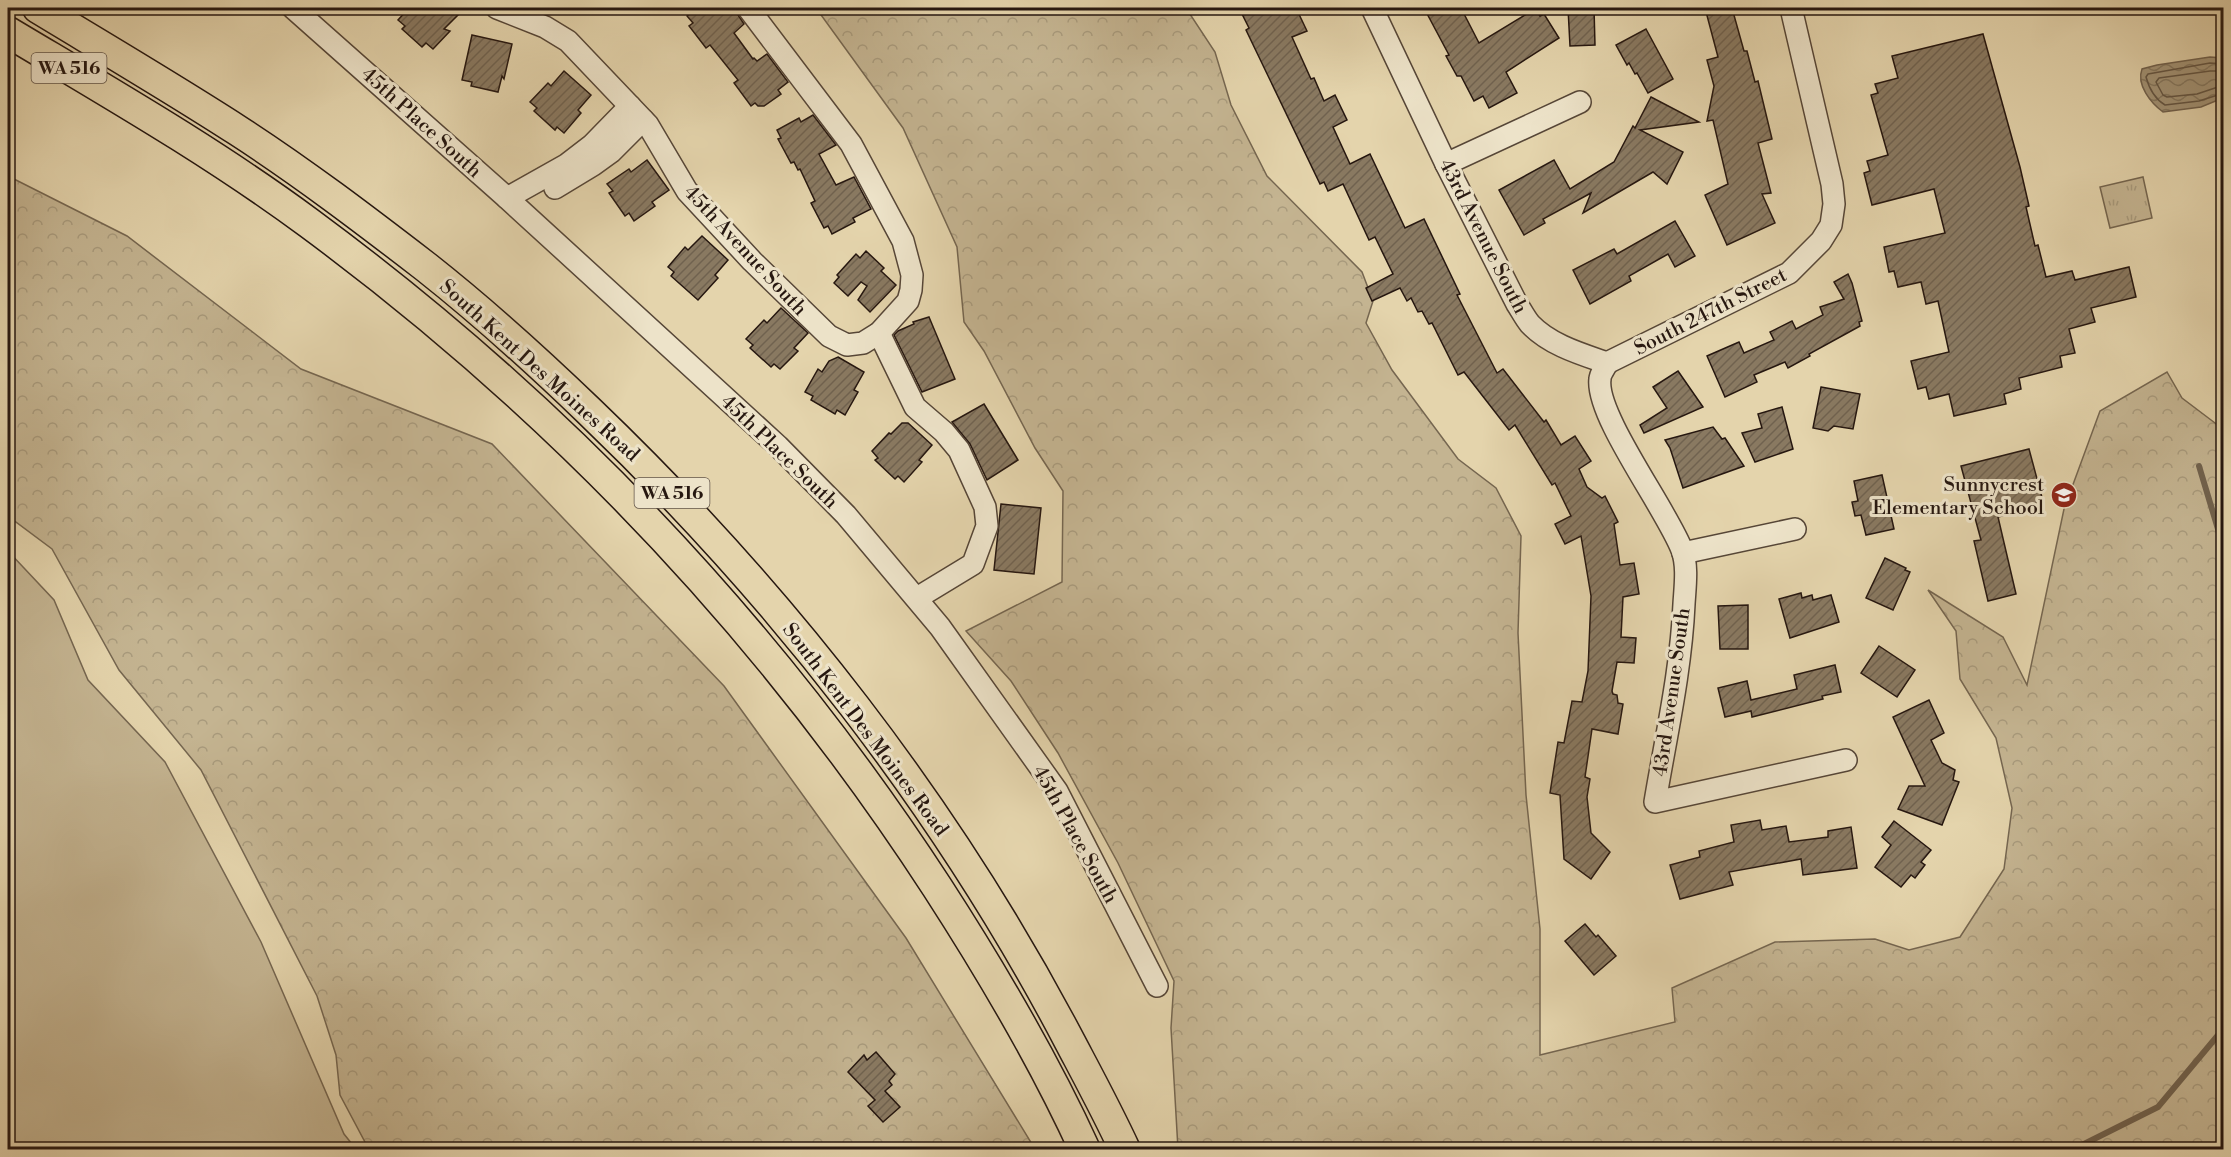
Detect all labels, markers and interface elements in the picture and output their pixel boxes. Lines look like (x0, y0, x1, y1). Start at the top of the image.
road number: WA 516 (32, 53, 106, 83)
street label: 45th Place South (356, 62, 487, 184)
street label: 43rd Avenue South (1433, 155, 1532, 318)
street label: 45th Avenue South (678, 180, 812, 322)
street label: South 247th Street (1630, 263, 1791, 362)
street label: South Kent Des Moines Road (434, 275, 645, 468)
street label: 45th Place South (715, 390, 843, 515)
place label: Sunnycrest Elementary School (1872, 473, 2044, 521)
road number: WA 516 (634, 478, 710, 508)
school or university icon: Sunnycrest Elementary School (2049, 480, 2079, 510)
street label: 43rd Avenue South (1648, 606, 1697, 778)
street label: South Kent Des Moines Road (776, 618, 954, 842)
street label: 45th Place South (1027, 761, 1123, 908)

